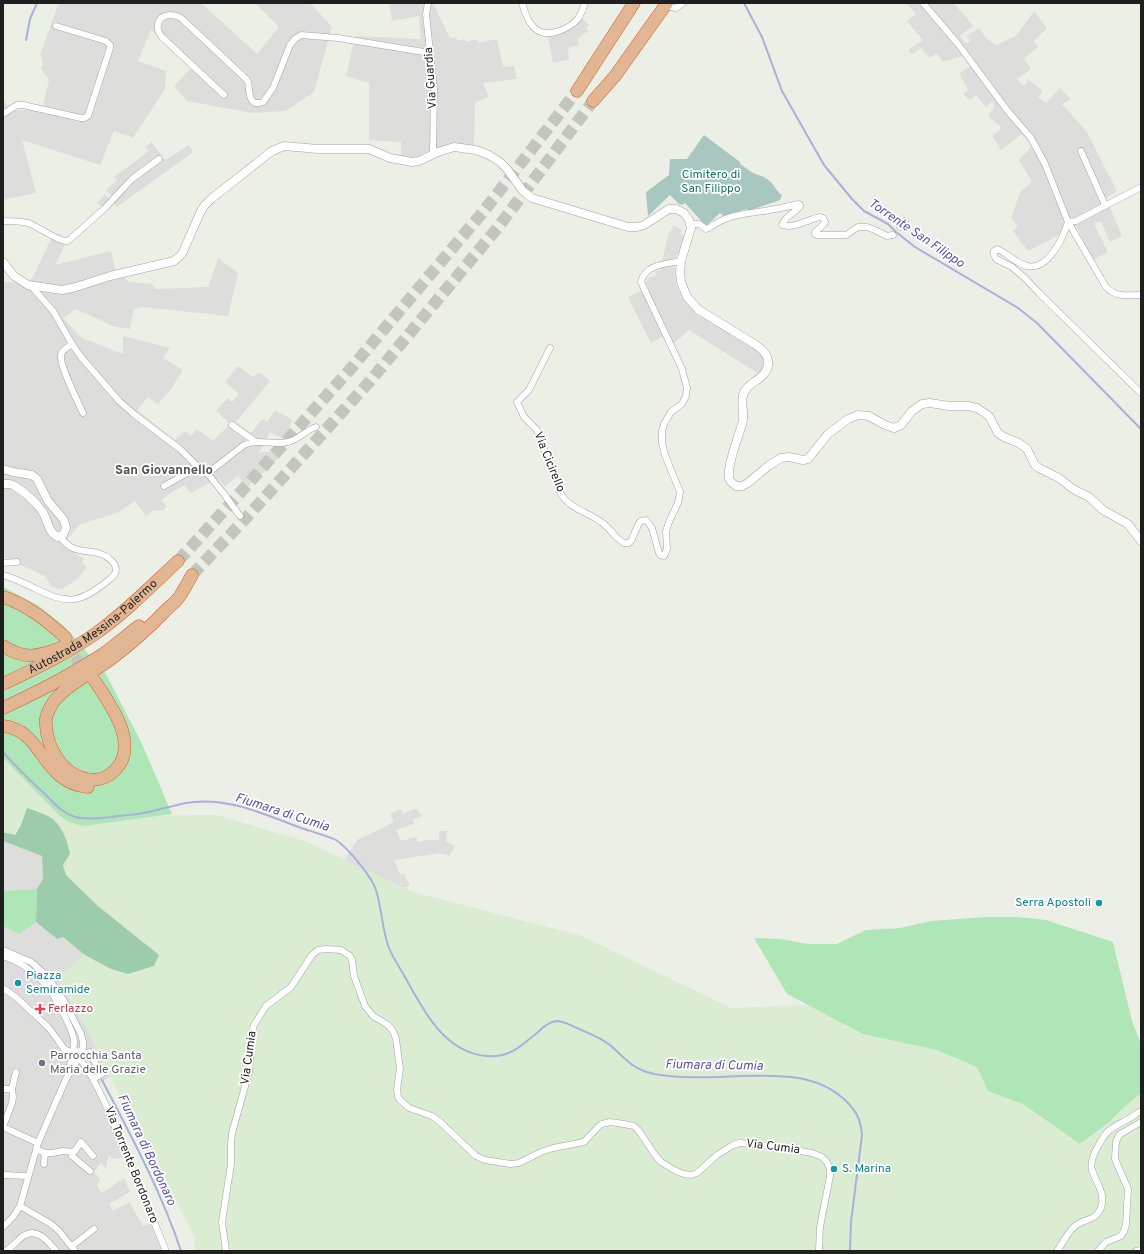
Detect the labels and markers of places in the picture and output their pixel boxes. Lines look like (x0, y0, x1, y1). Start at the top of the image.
place label: Serra Apostoli (1015, 895, 1091, 911)
marker: Serra Apostoli (1094, 898, 1104, 908)
place label: Piazza Semiramide (26, 968, 90, 998)
marker: Piazza Semiramide (13, 978, 23, 988)
place label: Ferlazzo (48, 1001, 93, 1017)
marker: Ferlazzo (35, 1004, 45, 1014)
place label: Parrocchia Santa Maria delle Grazie (50, 1048, 146, 1078)
marker: Parrocchia Santa Maria delle Grazie (37, 1058, 47, 1068)
place label: S. Marina (842, 1161, 891, 1177)
marker: S. Marina (829, 1164, 839, 1174)

